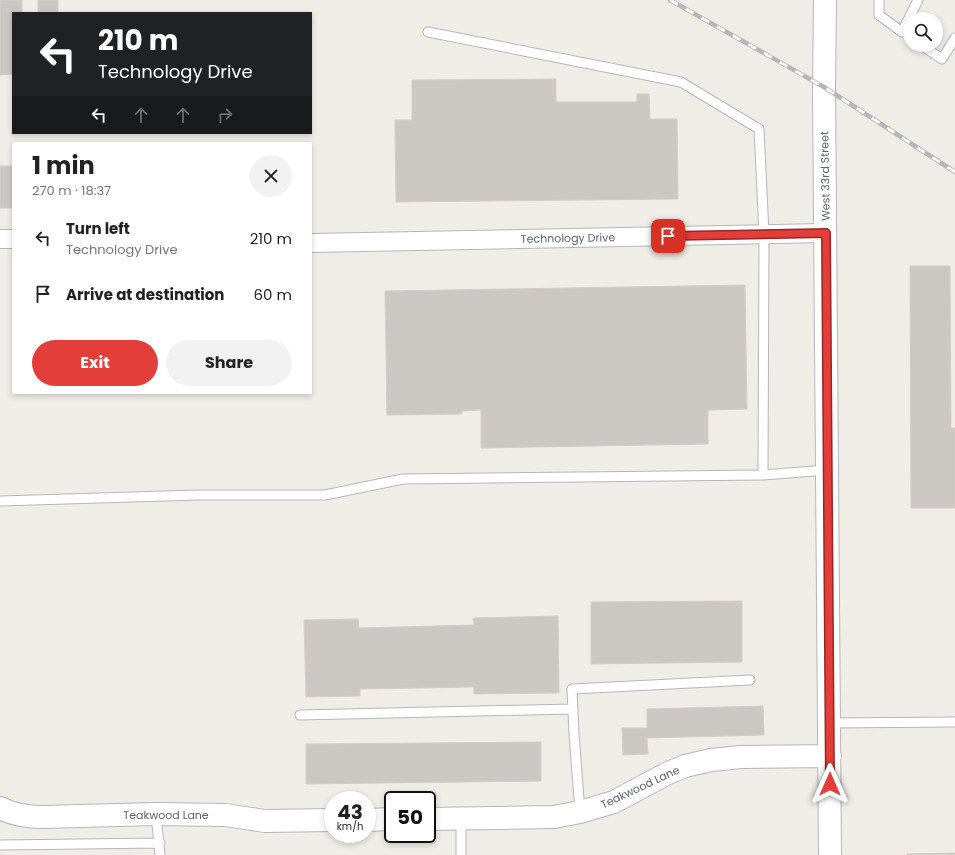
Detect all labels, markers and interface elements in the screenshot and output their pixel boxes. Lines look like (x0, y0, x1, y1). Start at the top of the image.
map controls (903, 12, 943, 52)
button: search (903, 12, 943, 52)
text: 210 m (98, 21, 178, 60)
icon: left (32, 28, 84, 80)
text: Technology Drive (98, 59, 253, 84)
icon: left (88, 104, 110, 126)
icon: ahead (130, 104, 152, 126)
icon: ahead (172, 104, 194, 126)
icon: right (214, 104, 236, 126)
street label: West 33rd Street (816, 131, 834, 221)
text: 1 min (32, 149, 95, 182)
button: close (250, 155, 292, 197)
text: 270 m · 18:37 (32, 181, 111, 200)
text: Turn left (66, 218, 130, 239)
pin (651, 219, 685, 253)
icon: arrive (657, 225, 679, 247)
icon: left (32, 227, 54, 249)
text: 210 m (250, 228, 292, 249)
street label: Technology Drive (521, 229, 616, 247)
text: Technology Drive (66, 240, 178, 259)
icon: arrive (32, 283, 54, 305)
text: Arrive at destination (66, 284, 224, 305)
text: 60 m (254, 284, 292, 305)
button: Exit (32, 340, 158, 386)
button: Share (166, 340, 292, 386)
street label: Teakwood Lane (598, 762, 682, 812)
position arrow (809, 763, 851, 805)
speed limit sign: 50 (384, 791, 436, 843)
text: 43 (337, 798, 363, 826)
street label: Teakwood Lane (123, 807, 209, 823)
text: km/h (337, 819, 363, 834)

